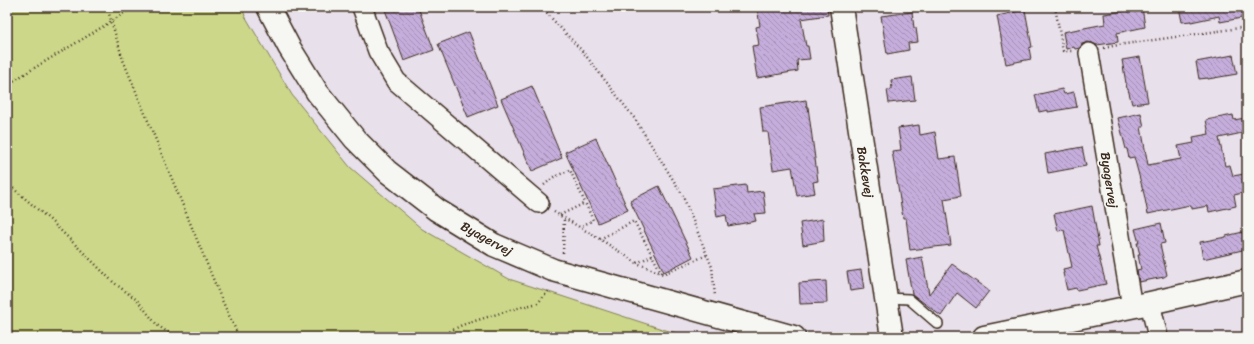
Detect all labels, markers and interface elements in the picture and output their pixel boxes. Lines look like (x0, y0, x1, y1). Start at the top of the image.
street label: Bakkevej (850, 145, 881, 200)
street label: Byagervej (1094, 150, 1125, 211)
street label: Byagervej (456, 215, 518, 263)

